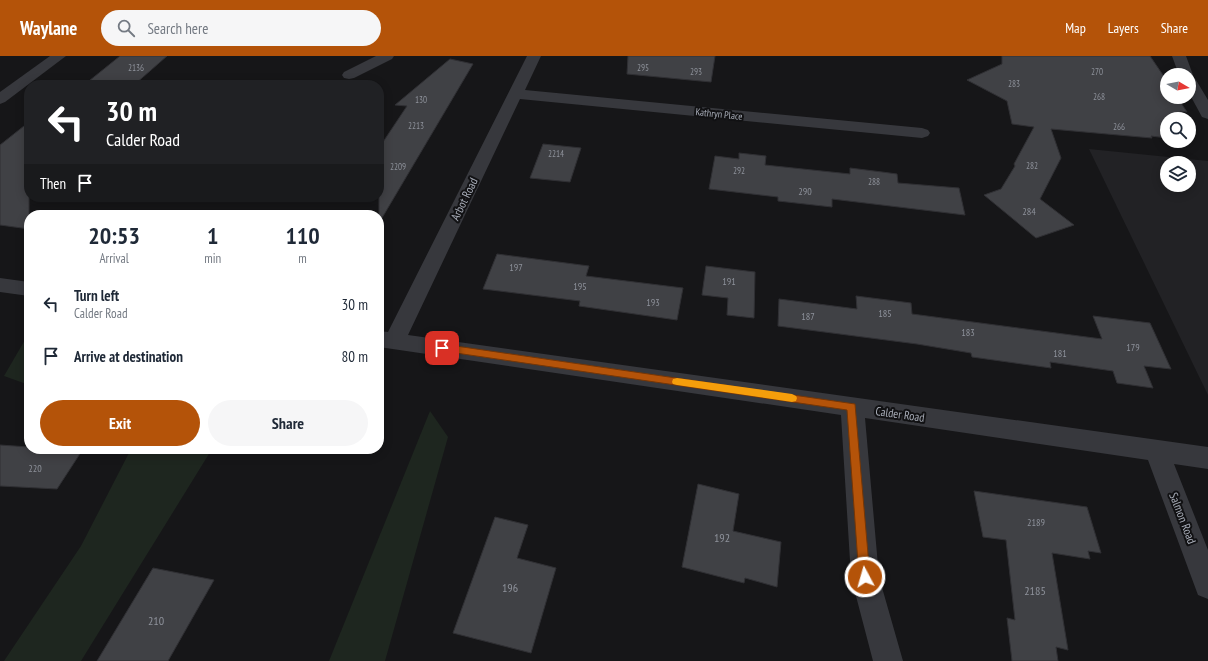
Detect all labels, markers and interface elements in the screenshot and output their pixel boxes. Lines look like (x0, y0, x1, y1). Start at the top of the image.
search box (101, 10, 381, 46)
text: Waylane (20, 16, 77, 40)
icon: search (115, 17, 137, 39)
text: Search here (147, 19, 208, 38)
text: Map (1065, 19, 1086, 37)
text: Layers (1108, 19, 1139, 37)
text: Share (1161, 19, 1188, 37)
house number: 2136 (128, 62, 144, 73)
house number: 295 (637, 62, 649, 73)
house number: 293 (690, 66, 702, 77)
house number: 270 (1091, 66, 1103, 77)
north arrow (1160, 68, 1196, 104)
map controls (1160, 68, 1196, 192)
house number: 283 (1008, 78, 1020, 89)
house number: 268 (1093, 91, 1105, 102)
text: 30 m (106, 92, 157, 129)
house number: 130 (415, 94, 427, 105)
icon: left (40, 96, 92, 148)
street label: Kathryn Place (695, 105, 743, 123)
button: search (1160, 112, 1196, 148)
house number: 2213 (408, 120, 424, 131)
house number: 266 (1113, 121, 1125, 132)
text: Calder Road (106, 128, 180, 151)
house number: 2214 (548, 148, 564, 159)
button: layers (1160, 156, 1196, 192)
house number: 282 (1026, 160, 1038, 171)
house number: 2209 (390, 161, 406, 172)
house number: 292 (733, 165, 745, 176)
icon: arrive (74, 172, 96, 194)
text: Then (40, 174, 66, 193)
street label: Arbot Road (447, 175, 481, 223)
house number: 288 (868, 176, 880, 187)
house number: 290 (798, 185, 812, 198)
house number: 284 (1022, 205, 1036, 218)
text: 20:53 (88, 220, 140, 251)
text: 1 (207, 220, 218, 251)
text: 110 (285, 220, 320, 251)
text: Arrival (99, 250, 129, 267)
text: min (204, 250, 221, 267)
text: m (298, 250, 307, 267)
house number: 197 (509, 261, 523, 274)
house number: 191 (722, 275, 736, 288)
house number: 195 (573, 280, 587, 293)
text: Turn left (74, 286, 119, 305)
icon: left (40, 293, 62, 315)
text: 30 m (342, 295, 368, 314)
house number: 193 (646, 296, 660, 309)
text: Calder Road (74, 305, 128, 322)
house number: 185 (878, 307, 892, 320)
house number: 187 (801, 310, 815, 323)
house number: 183 (961, 326, 975, 339)
pin (425, 331, 459, 365)
icon: arrive (431, 337, 453, 359)
house number: 179 (1126, 341, 1140, 354)
icon: arrive (40, 345, 62, 367)
text: Arrive at destination (74, 347, 183, 366)
text: 80 m (342, 347, 368, 366)
house number: 181 (1053, 347, 1067, 360)
button: Exit (40, 400, 200, 446)
button: Share (208, 400, 368, 446)
street label: Calder Road (874, 403, 926, 425)
house number: 220 (28, 462, 42, 475)
street label: Salmon Road (1166, 490, 1200, 546)
house number: 2189 (1027, 516, 1045, 529)
house number: 192 (714, 530, 730, 545)
position arrow (844, 556, 886, 598)
house number: 196 (502, 580, 518, 595)
house number: 2185 (1024, 583, 1046, 598)
house number: 210 (148, 613, 164, 628)

